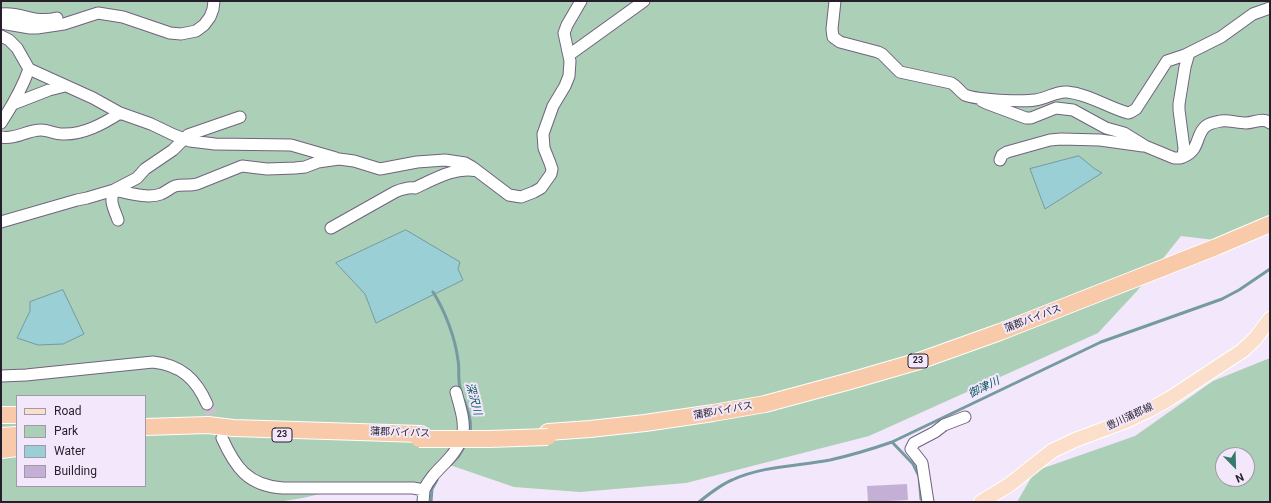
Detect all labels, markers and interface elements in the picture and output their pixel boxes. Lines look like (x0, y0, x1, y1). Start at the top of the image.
street label: 蒲郡バイパス (1003, 303, 1063, 335)
road number: 23 (908, 354, 928, 368)
water label: 御津川 (966, 375, 1002, 401)
water label: 深沢川 (462, 381, 484, 417)
legend (16, 395, 146, 487)
street label: 蒲郡バイパス (692, 400, 754, 422)
street label: 豊川蒲郡線 (1105, 401, 1155, 433)
text: Road (54, 404, 82, 418)
text: Park (54, 424, 78, 438)
street label: 蒲郡バイパス (370, 426, 430, 440)
road number: 23 (272, 428, 292, 442)
text: Water (54, 444, 85, 458)
north arrow (1215, 447, 1255, 487)
text: Building (54, 464, 97, 478)
text: N (1233, 470, 1246, 485)

